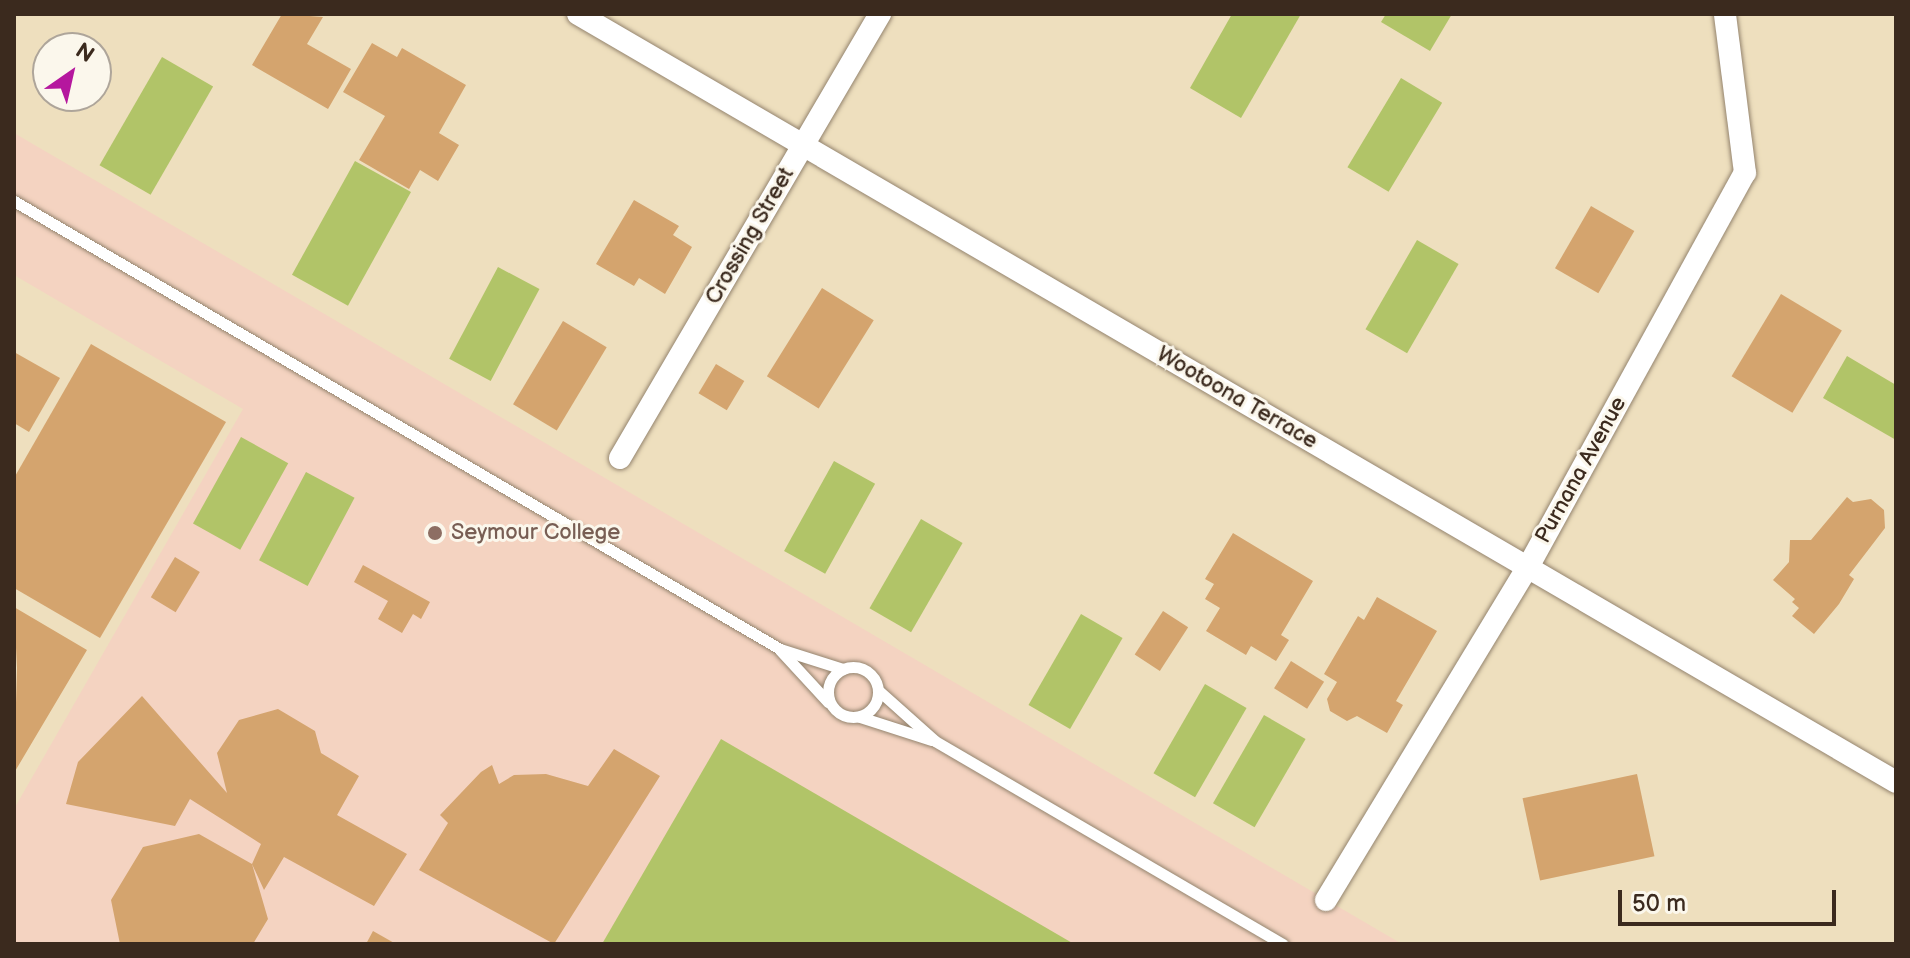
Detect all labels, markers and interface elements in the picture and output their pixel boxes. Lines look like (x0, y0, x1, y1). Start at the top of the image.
north arrow (32, 32, 112, 112)
text: N (70, 38, 99, 69)
street label: Crossing Street (700, 163, 800, 309)
street label: Wootoona Terrace (1152, 341, 1322, 455)
street label: Purnana Avenue (1530, 392, 1632, 548)
place label: Seymour College (451, 520, 620, 546)
marker: Seymour College (426, 524, 444, 542)
scale bar (1622, 874, 1840, 924)
text: 50 m (1632, 889, 1686, 918)

